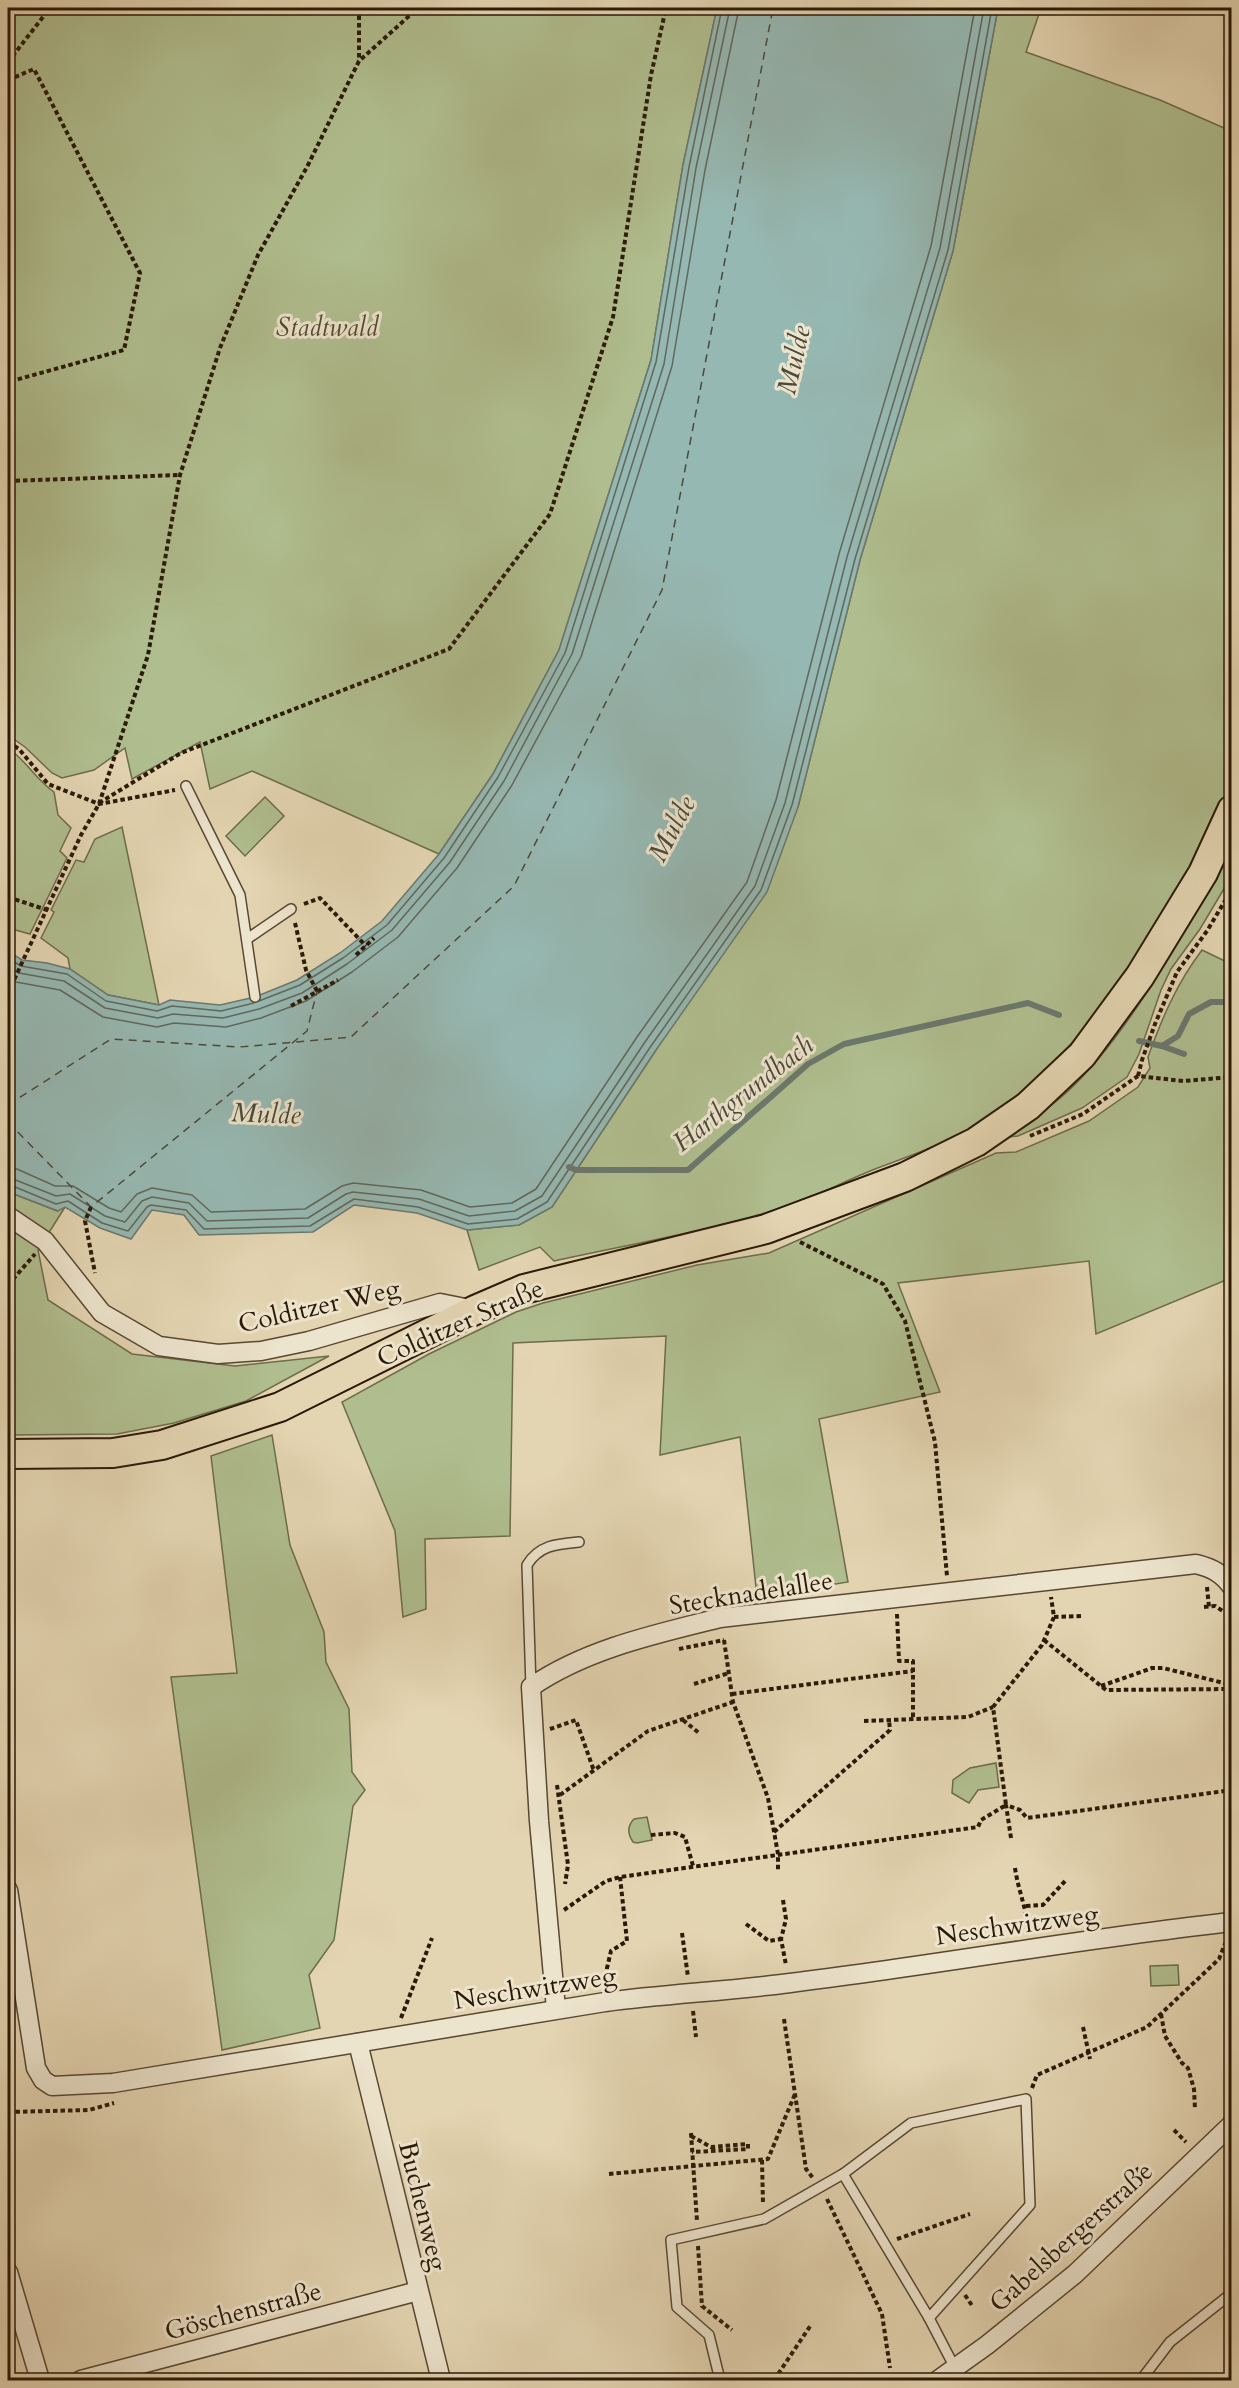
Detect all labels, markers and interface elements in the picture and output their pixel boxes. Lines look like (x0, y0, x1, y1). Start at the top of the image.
park label: Stadtwald (276, 310, 380, 345)
water label: Mulde (768, 321, 820, 398)
water label: Mulde (639, 789, 705, 868)
water label: Harthgrundbach (665, 1027, 821, 1161)
water label: Mulde (231, 1094, 302, 1134)
street label: Colditzer Weg (235, 1270, 404, 1342)
street label: Colditzer Straße (371, 1271, 549, 1375)
street label: Stecknadelallee (667, 1563, 835, 1623)
street label: Neschwitzweg (933, 1896, 1101, 1954)
street label: Neschwitzweg (451, 1958, 619, 2018)
street label: Buchenweg (390, 2138, 456, 2275)
street label: Gabelsbergerstraße (982, 2154, 1160, 2320)
street label: Göschenstraße (161, 2273, 325, 2349)

